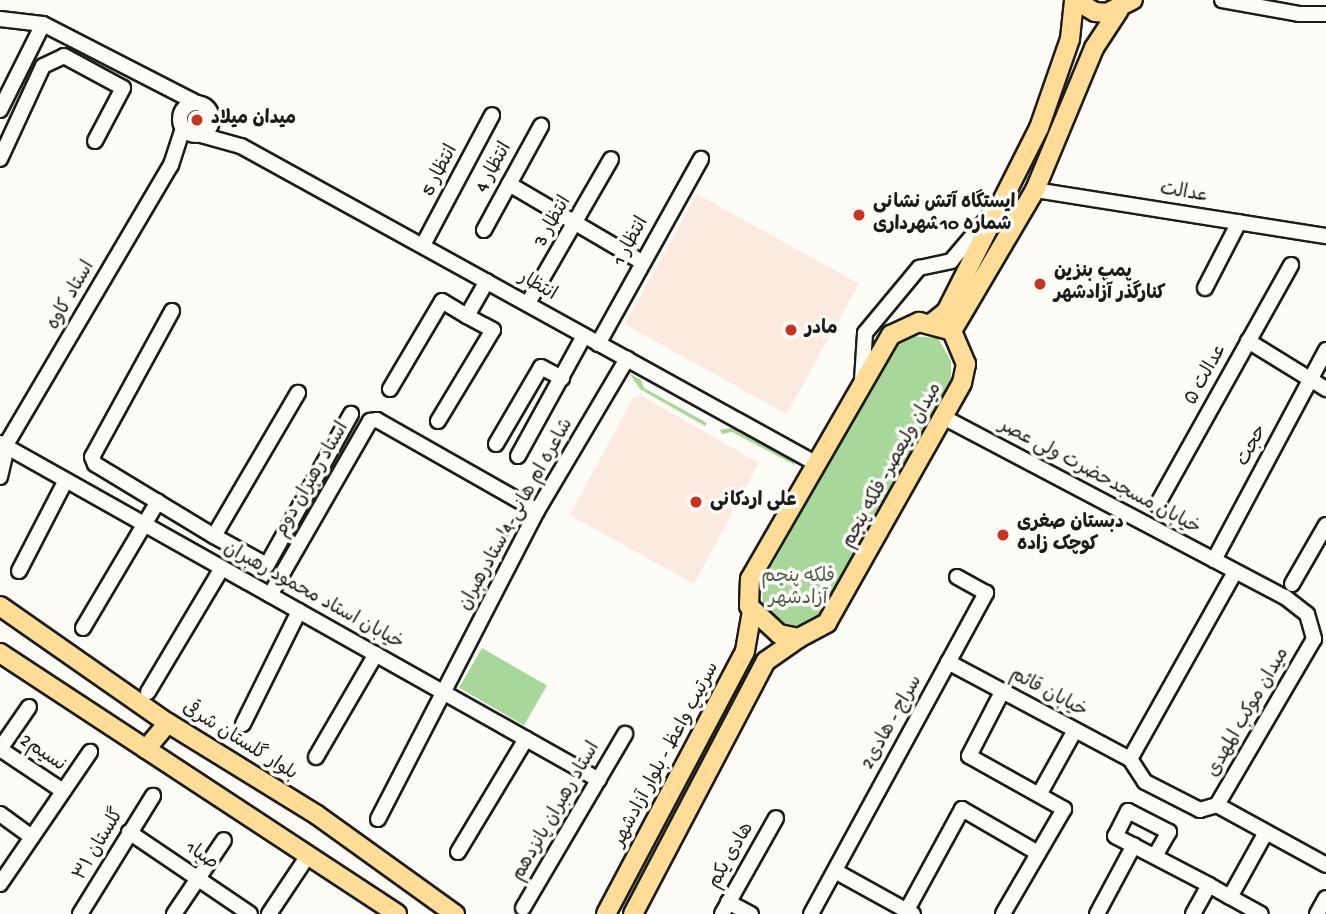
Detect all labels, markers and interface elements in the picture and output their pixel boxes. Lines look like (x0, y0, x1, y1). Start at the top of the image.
place label: میدان میلاد (211, 109, 296, 131)
marker: میدان میلاد (189, 112, 205, 128)
street label: انتظار 4 (472, 139, 518, 197)
street label: انتظار 5 (418, 141, 464, 201)
street label: عدالت (1158, 179, 1210, 209)
street label: انتظار 3 (530, 192, 578, 252)
place label: ایستگاه آتش نشانی شماره 10شهرداری (873, 193, 1015, 237)
marker: ایستگاه آتش نشانی شماره 10شهرداری (851, 207, 867, 223)
street label: انتظار 1 (609, 213, 655, 271)
street label: استاد کاوه (43, 257, 101, 335)
place label: پمپ بنزین کنارگذر آزادشهر (1054, 262, 1166, 306)
street label: انتظار (514, 267, 560, 307)
marker: پمپ بنزین کنارگذر آزادشهر (1032, 276, 1048, 292)
place label: مادر (805, 319, 837, 341)
marker: مادر (783, 322, 799, 338)
street label: عدالت ۵ (1181, 340, 1233, 410)
street label: میدان ولیعصر- فلکه پنجم (838, 379, 948, 553)
street label: شاعره ام هانی-4استادرهبران (455, 415, 579, 615)
street label: خیابان مسجدحضرت ولی عصر (994, 415, 1204, 541)
street label: استاد رهبران دوم (271, 419, 355, 541)
street label: حجت (1233, 421, 1273, 471)
place label: علی اردکانی (710, 491, 796, 513)
marker: علی اردکانی (688, 494, 704, 510)
place label: دبستان صغری کوچک زاده (1017, 513, 1124, 557)
marker: دبستان صغری کوچک زاده (995, 527, 1011, 543)
street label: خیابان استاد محمود رهبران (219, 538, 407, 656)
park label: فلکه پنجم آزادشهر (761, 567, 835, 611)
street label: میدان موکب المهدی (1203, 644, 1295, 782)
street label: سرتیپ واعظ - بلوار آزادشهر (609, 659, 725, 851)
street label: خیابان قائم (1005, 664, 1091, 724)
street label: سراج - هادی2 (858, 672, 928, 774)
street label: بلوار گلستان شرقی (177, 697, 301, 787)
street label: نسیم2 (15, 730, 69, 778)
street label: استاد رهبران پانزدهم (508, 738, 606, 886)
street label: گلستان ۳۱ (70, 805, 130, 885)
street label: هادی یکم (704, 819, 760, 893)
street label: صبا1 (180, 838, 222, 876)

